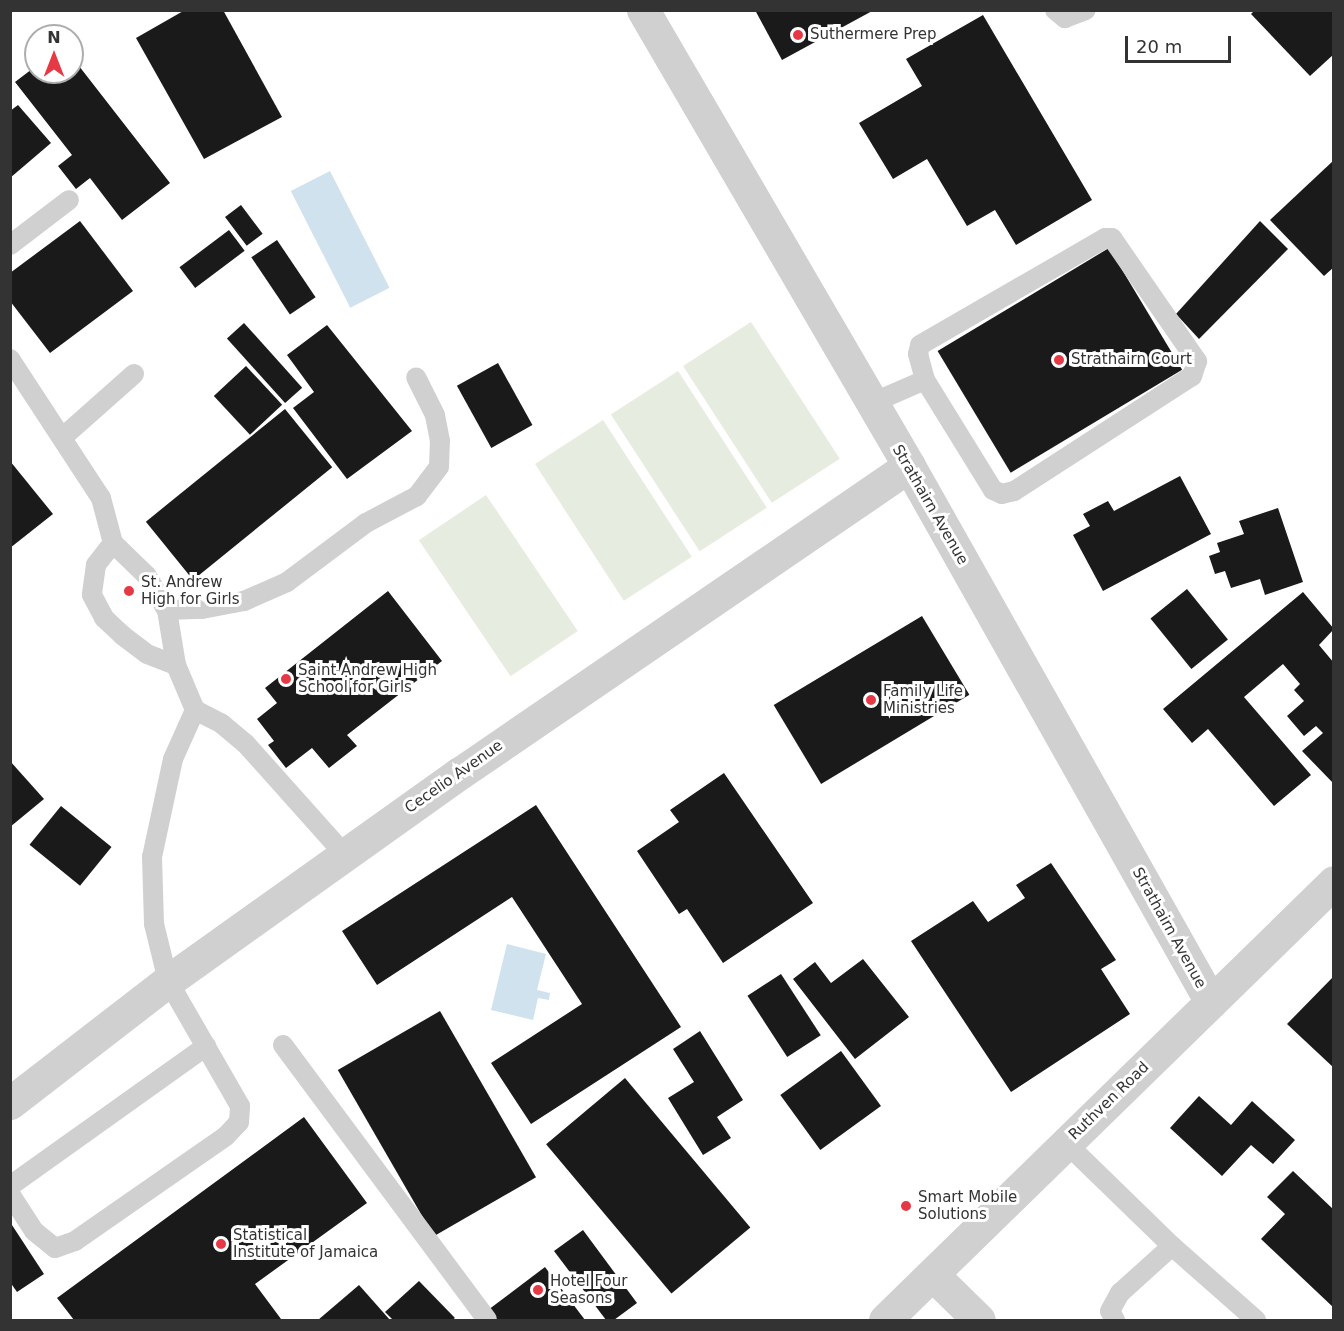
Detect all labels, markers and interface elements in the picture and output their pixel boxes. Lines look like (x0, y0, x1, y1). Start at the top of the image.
north arrow (24, 24, 84, 84)
scale bar (1128, 24, 1234, 62)
place label: Suthermere Prep (810, 26, 937, 44)
text: N (47, 28, 61, 47)
marker: Suthermere Prep (791, 28, 805, 42)
text: 20 m (1136, 36, 1182, 57)
place label: Strathairn Court (1071, 351, 1192, 369)
marker: Strathairn Court (1052, 353, 1066, 367)
street label: Strathairn Avenue (888, 442, 972, 568)
place label: St. Andrew High for Girls (141, 573, 240, 608)
marker: St. Andrew High for Girls (122, 584, 136, 598)
place label: Saint Andrew High School for Girls (298, 661, 437, 696)
marker: Saint Andrew High School for Girls (279, 672, 293, 686)
place label: Family Life Ministries (883, 682, 963, 717)
marker: Family Life Ministries (864, 693, 878, 707)
street label: Cecelio Avenue (402, 737, 506, 817)
street label: Strathairn Avenue (1128, 864, 1210, 992)
street label: Ruthven Road (1065, 1058, 1153, 1144)
place label: Smart Mobile Solutions (918, 1188, 1017, 1223)
marker: Smart Mobile Solutions (899, 1199, 913, 1213)
place label: Statistical Institute of Jamaica (233, 1226, 378, 1261)
marker: Statistical Institute of Jamaica (214, 1237, 228, 1251)
place label: Hotel Four Seasons (550, 1272, 627, 1307)
marker: Hotel Four Seasons (531, 1283, 545, 1297)

